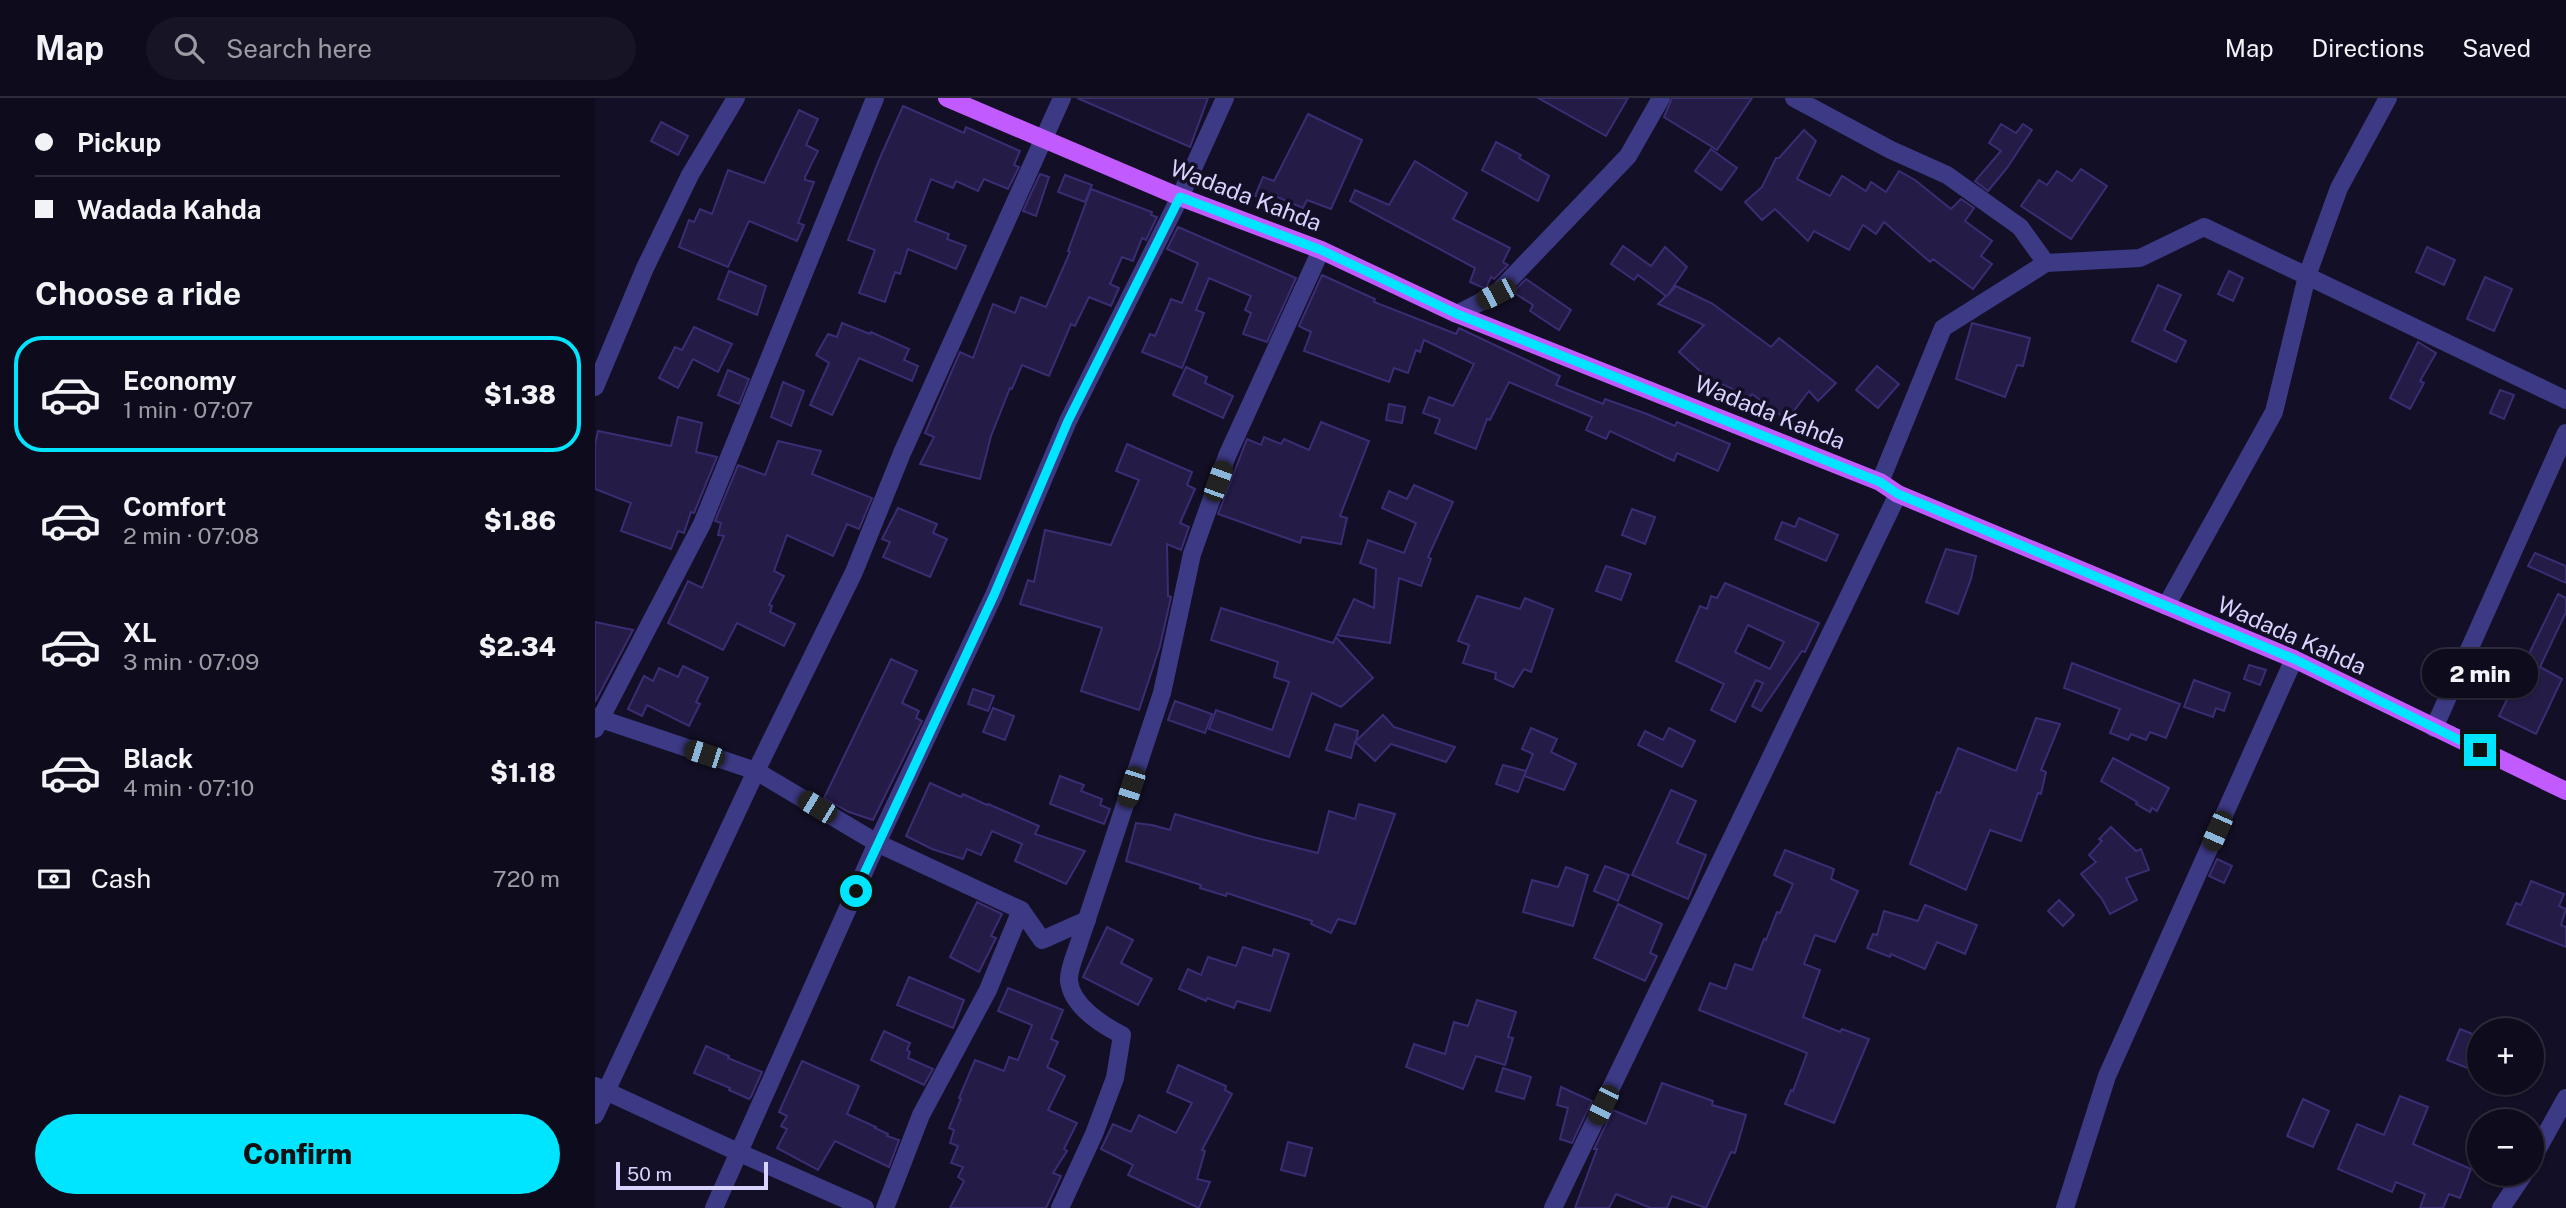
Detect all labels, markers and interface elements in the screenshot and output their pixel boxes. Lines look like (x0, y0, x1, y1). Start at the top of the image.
search box (146, 17, 636, 80)
text: Map (35, 29, 104, 67)
icon: search (170, 29, 208, 67)
text: Search here (226, 33, 372, 64)
text: Map (2225, 34, 2274, 62)
text: Directions (2312, 34, 2424, 62)
text: Saved (2462, 34, 2531, 62)
text: Pickup (77, 127, 161, 158)
street label: Wadada Kahda (1166, 154, 1326, 236)
text: Wadada Kahda (77, 194, 262, 225)
text: Choose a ride (35, 275, 241, 312)
car (1473, 275, 1520, 313)
icon: car (39, 363, 102, 426)
text: Economy (123, 365, 236, 396)
street label: Wadada Kahda (1691, 370, 1849, 454)
text: $1.38 (484, 379, 556, 410)
text: 1 min · 07:07 (123, 396, 253, 423)
car (1201, 458, 1236, 504)
icon: car (39, 489, 102, 552)
text: Comfort (123, 491, 226, 522)
text: $1.86 (484, 505, 556, 536)
text: 2 min · 07:08 (123, 522, 259, 549)
street label: Wadada Kahda (2213, 590, 2371, 680)
icon: car (39, 615, 102, 678)
text: XL (123, 617, 157, 648)
text: $2.34 (479, 631, 556, 662)
text: 3 min · 07:09 (123, 648, 259, 675)
callout: 2 min (2422, 648, 2538, 698)
text: 2 min (2449, 660, 2511, 687)
route end (2464, 734, 2496, 766)
car (681, 738, 728, 770)
icon: car (39, 741, 102, 804)
text: Black (123, 743, 193, 774)
text: $1.18 (490, 757, 556, 788)
car (1115, 764, 1148, 810)
text: 4 min · 07:10 (123, 774, 254, 801)
car (794, 787, 841, 827)
car (2199, 808, 2236, 854)
icon: cash (35, 860, 73, 898)
text: Cash (91, 863, 151, 894)
text: 720 m (493, 865, 560, 892)
route start (840, 875, 872, 907)
map controls (2467, 1018, 2544, 1186)
button: + (2467, 1018, 2544, 1095)
car (1585, 1082, 1622, 1128)
button: − (2467, 1109, 2544, 1186)
button: Confirm (35, 1114, 560, 1194)
scale bar (616, 1159, 768, 1191)
text: 50 m (627, 1163, 672, 1185)

